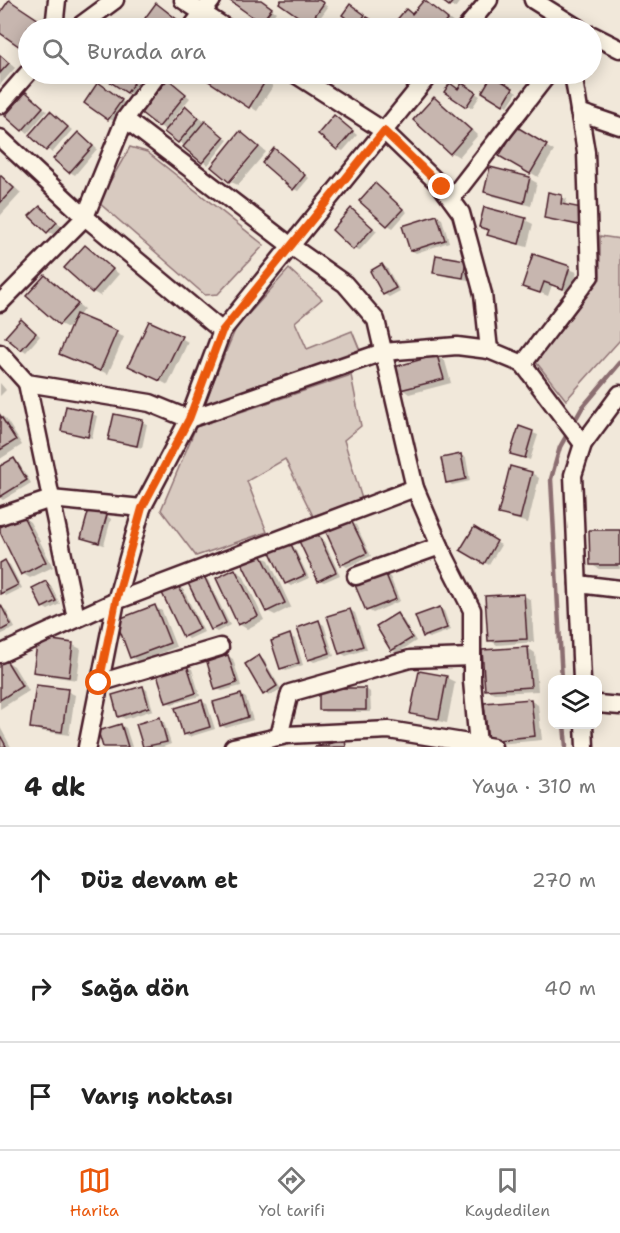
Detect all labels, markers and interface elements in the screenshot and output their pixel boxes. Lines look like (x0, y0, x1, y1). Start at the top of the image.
search box (18, 18, 602, 84)
icon: search (39, 35, 72, 68)
text: Burada ara (87, 37, 206, 66)
route end (428, 173, 454, 199)
route start (85, 669, 111, 695)
map controls (548, 675, 602, 729)
button: layers (548, 675, 602, 729)
text: 4 dk (24, 769, 86, 804)
text: Yaya · 310 m (472, 773, 596, 799)
icon: ahead (24, 864, 57, 897)
text: Düz devam et (81, 866, 238, 895)
text: 270 m (532, 867, 596, 893)
icon: right (24, 972, 57, 1005)
text: Sağa dön (81, 974, 189, 1003)
text: 40 m (544, 975, 596, 1001)
icon: arrive (24, 1080, 57, 1113)
text: Varış noktası (81, 1082, 233, 1111)
tab: Harita (70, 1164, 119, 1221)
tab: Yol tarifi (259, 1164, 325, 1221)
tab: Kaydedilen (465, 1164, 550, 1221)

